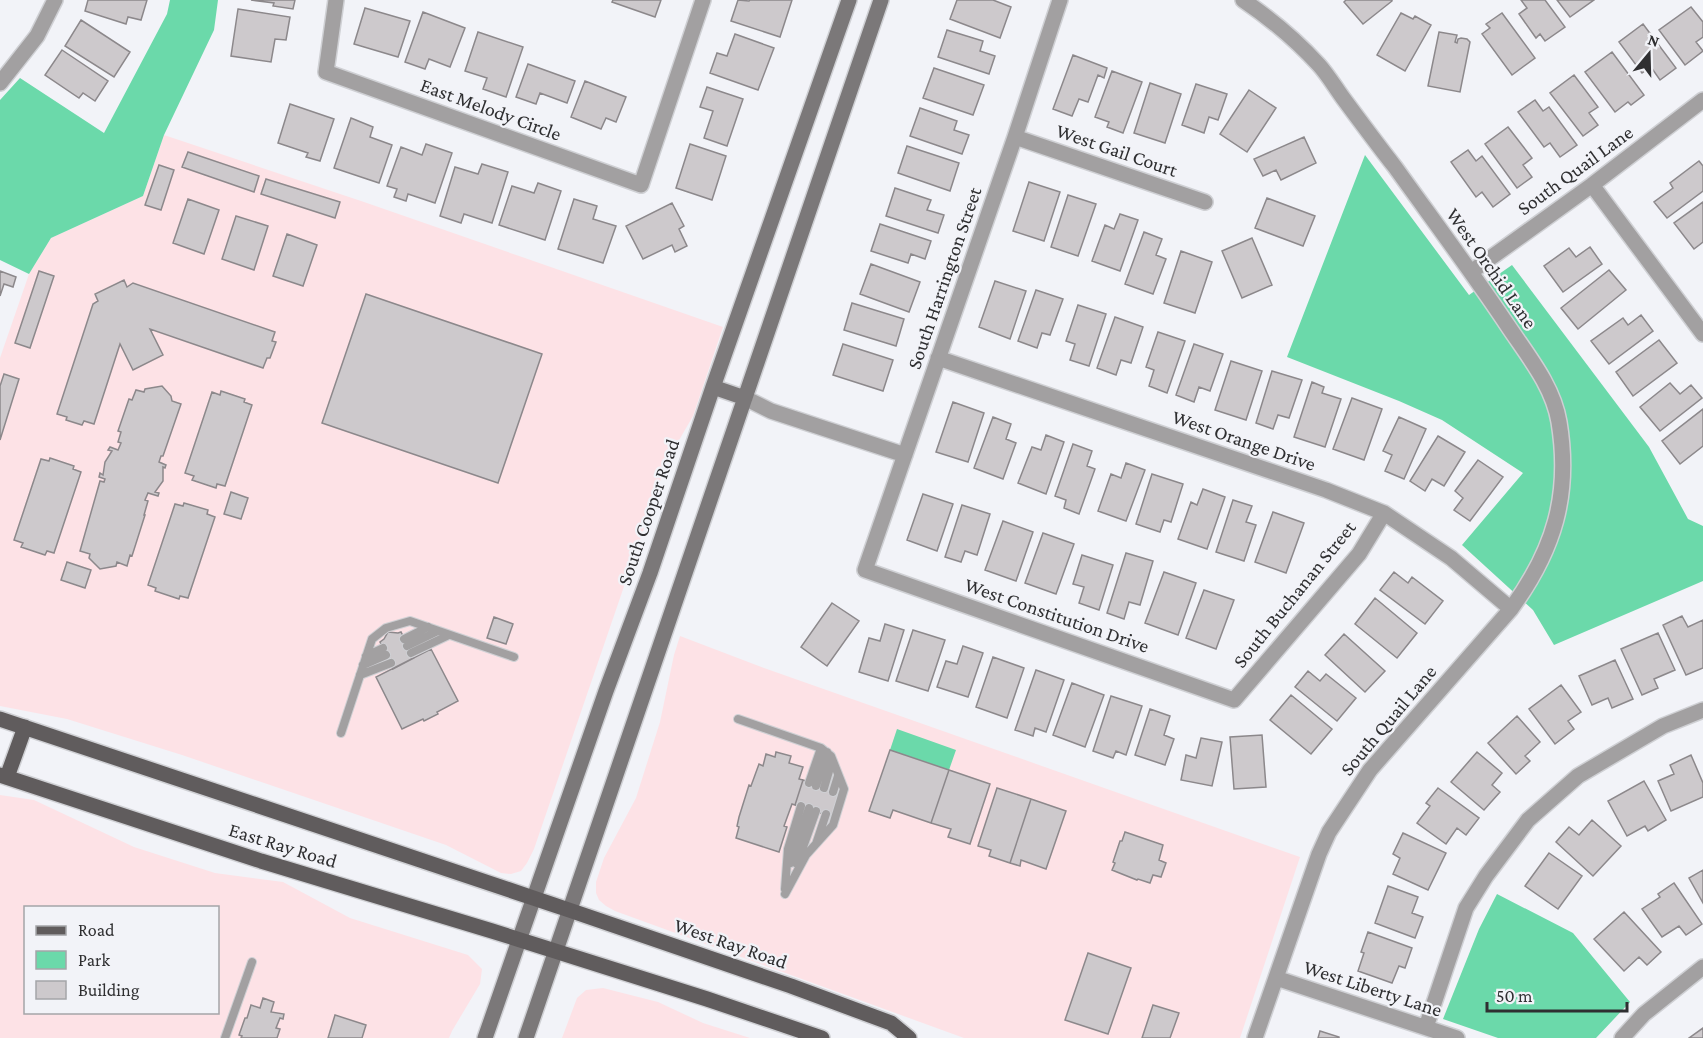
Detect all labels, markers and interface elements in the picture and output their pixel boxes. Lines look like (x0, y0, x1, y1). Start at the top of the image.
north arrow (1619, 24, 1679, 84)
text: N (1646, 30, 1662, 50)
street label: East Melody Circle (417, 73, 565, 146)
street label: West Gail Court (1054, 119, 1181, 181)
street label: South Quail Lane (1513, 121, 1637, 219)
street label: South Harrington Street (903, 184, 987, 372)
street label: West Orchid Lane (1442, 204, 1542, 333)
street label: West Orange Drive (1169, 405, 1319, 476)
street label: South Cooper Road (613, 436, 684, 588)
street label: South Buchanan Street (1228, 516, 1360, 672)
street label: West Constitution Drive (962, 573, 1152, 657)
street label: South Quail Lane (1335, 660, 1441, 780)
street label: East Ray Road (226, 818, 340, 873)
legend (24, 906, 219, 1014)
street label: West Ray Road (671, 913, 791, 974)
text: Road (78, 920, 115, 940)
text: Park (78, 950, 110, 970)
street label: West Liberty Lane (1301, 955, 1445, 1022)
scale bar (1487, 975, 1626, 1013)
text: Building (78, 980, 140, 1000)
text: 50 m (1496, 986, 1533, 1006)

